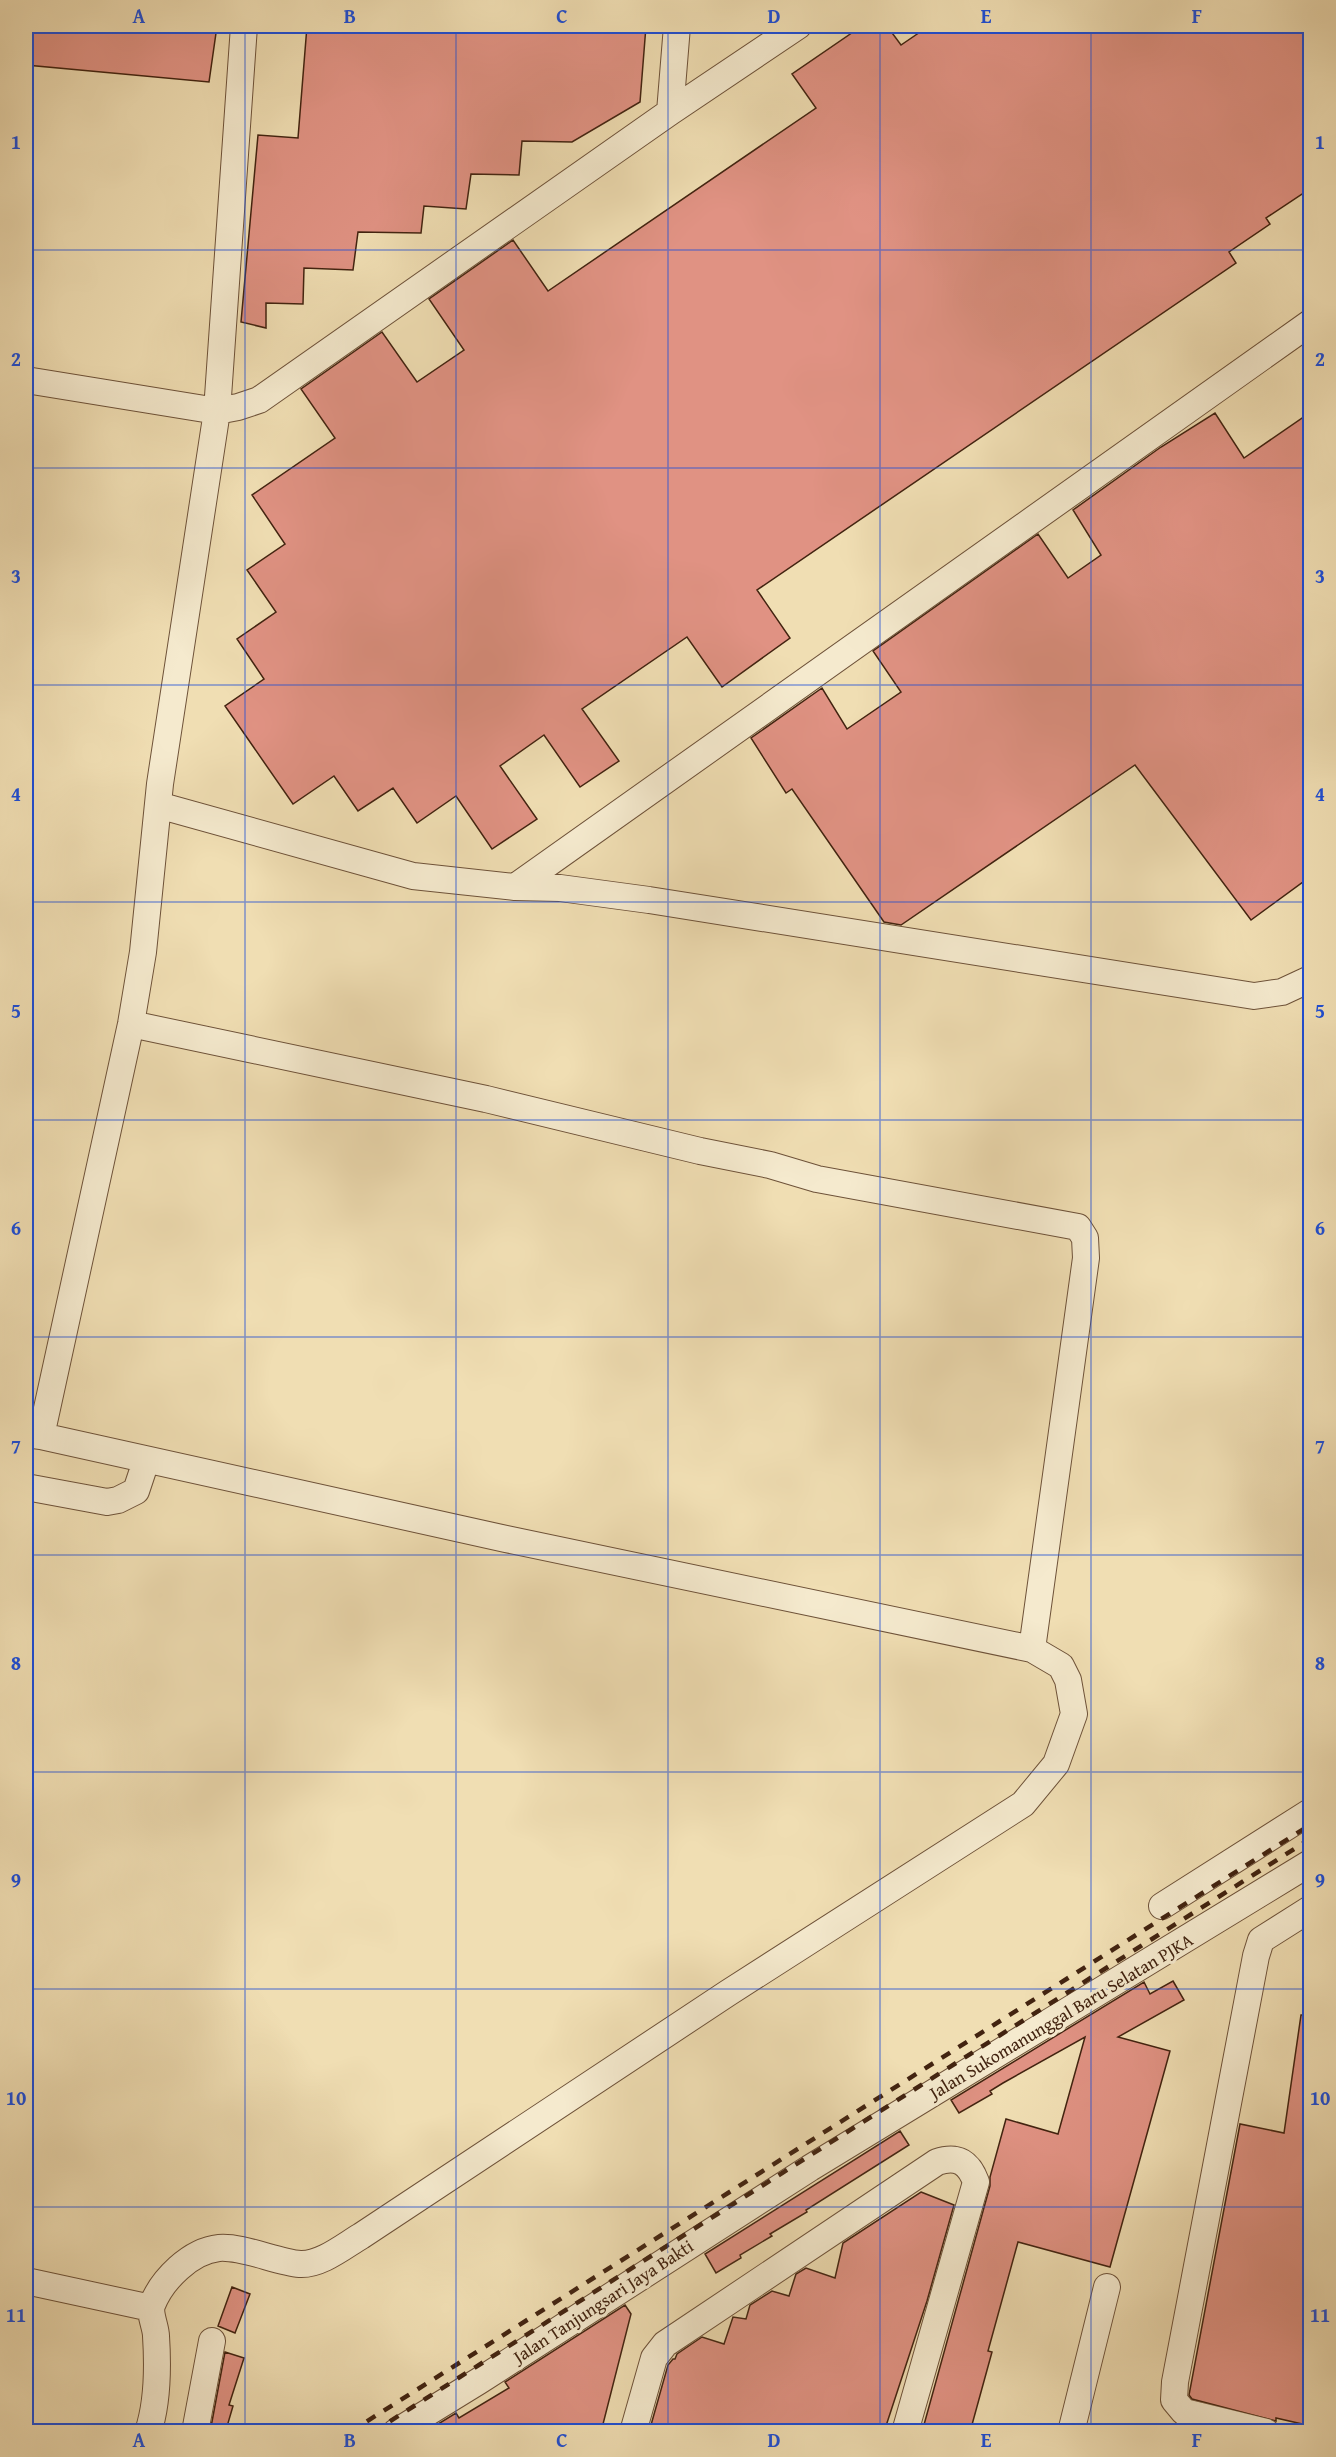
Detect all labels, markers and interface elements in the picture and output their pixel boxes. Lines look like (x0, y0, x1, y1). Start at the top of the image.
text: A (133, 1, 146, 30)
text: B (344, 1, 356, 30)
text: C (556, 1, 568, 30)
text: D (767, 1, 781, 30)
text: E (981, 1, 992, 30)
text: F (1192, 1, 1202, 30)
text: 1 (11, 127, 21, 156)
text: 1 (1315, 127, 1325, 156)
text: 2 (11, 344, 21, 373)
text: 2 (1315, 344, 1325, 373)
text: 3 (11, 561, 21, 590)
text: 3 (1315, 561, 1325, 590)
text: 4 (11, 779, 21, 808)
text: 4 (1315, 779, 1325, 808)
text: 5 (11, 996, 21, 1025)
text: 5 (1315, 996, 1325, 1025)
text: 6 (11, 1213, 21, 1242)
text: 6 (1315, 1213, 1325, 1242)
text: 7 (11, 1431, 21, 1460)
text: 7 (1315, 1431, 1325, 1460)
text: 8 (11, 1648, 21, 1677)
text: 8 (1315, 1648, 1325, 1677)
text: 9 (11, 1865, 21, 1894)
text: 9 (1315, 1865, 1325, 1894)
street label: Jalan Sukomanunggal Baru Selatan PJKA (922, 1926, 1198, 2107)
text: 10 (6, 2083, 26, 2112)
text: 10 (1310, 2083, 1330, 2112)
street label: Jalan Tanjungsari Jaya Bakti (506, 2232, 698, 2371)
text: 11 (6, 2300, 26, 2329)
text: 11 (1310, 2300, 1330, 2329)
text: A (133, 2425, 146, 2454)
text: B (344, 2425, 356, 2454)
text: C (556, 2425, 568, 2454)
text: D (767, 2425, 781, 2454)
text: E (981, 2425, 992, 2454)
text: F (1192, 2425, 1202, 2454)

